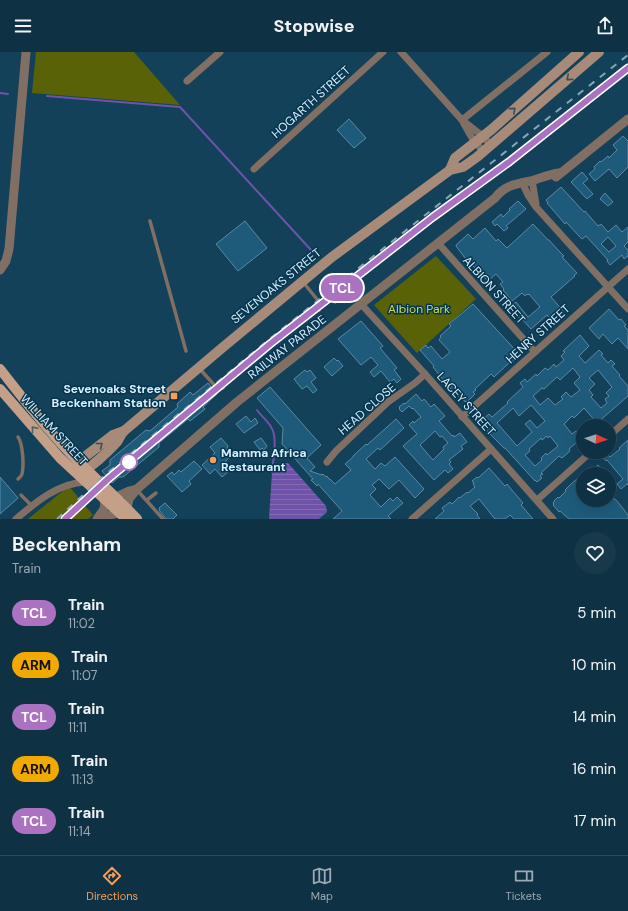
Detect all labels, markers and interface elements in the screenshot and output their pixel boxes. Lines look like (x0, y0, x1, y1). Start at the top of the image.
text: Stopwise (274, 14, 355, 38)
icon: menu (12, 15, 34, 37)
icon: share (594, 15, 616, 37)
street label: HOGARTH STREET (268, 62, 354, 142)
one-way arrow (567, 73, 574, 80)
one-way arrow (508, 108, 515, 115)
street label: SEVENOAKS STREET (228, 245, 325, 327)
street label: ALBION STREET (459, 253, 529, 328)
line badge: TCL (319, 275, 365, 301)
text: TCL (329, 279, 355, 297)
park label: Albion Park (388, 301, 450, 317)
street label: HENRY STREET (503, 301, 574, 367)
street label: RAILWAY PARADE (244, 311, 330, 383)
street label: LACEY STREET (433, 369, 499, 439)
street label: HEAD CLOSE (335, 379, 399, 439)
place label: Sevenoaks Street Beckenham Station (52, 381, 166, 411)
street label: WILLIAM STREET (17, 391, 91, 469)
marker: Sevenoaks Street Beckenham Station (169, 391, 179, 401)
north arrow (576, 419, 616, 459)
map controls (576, 419, 616, 507)
one-way arrow (31, 426, 39, 434)
one-way arrow (96, 443, 103, 450)
place label: Mamma Africa Restaurant (221, 445, 307, 475)
unlabelled marker (120, 453, 138, 471)
marker: Mamma Africa Restaurant (208, 455, 218, 465)
button: layers (576, 467, 616, 507)
text: Beckenham (12, 532, 121, 557)
button: heart (574, 532, 616, 574)
text: Train (12, 560, 41, 577)
text: Train (68, 595, 105, 615)
text: 5 min (577, 603, 616, 623)
text: TCL (21, 604, 47, 622)
text: 11:02 (68, 615, 95, 632)
text: Train (71, 647, 108, 667)
text: 10 min (571, 655, 616, 675)
text: ARM (20, 656, 51, 674)
text: 11:07 (71, 667, 98, 684)
text: Train (68, 699, 105, 719)
text: 14 min (573, 707, 616, 727)
text: TCL (21, 708, 47, 726)
text: 11:11 (68, 719, 87, 736)
text: Train (71, 751, 108, 771)
text: 16 min (572, 759, 616, 779)
text: ARM (20, 760, 51, 778)
text: 11:13 (71, 771, 94, 788)
text: Train (68, 803, 105, 823)
text: 17 min (574, 811, 616, 831)
text: TCL (21, 812, 47, 830)
text: 11:14 (68, 823, 91, 840)
tab: Directions (86, 865, 138, 903)
tab: Map (311, 865, 333, 903)
tab: Tickets (505, 865, 542, 903)

